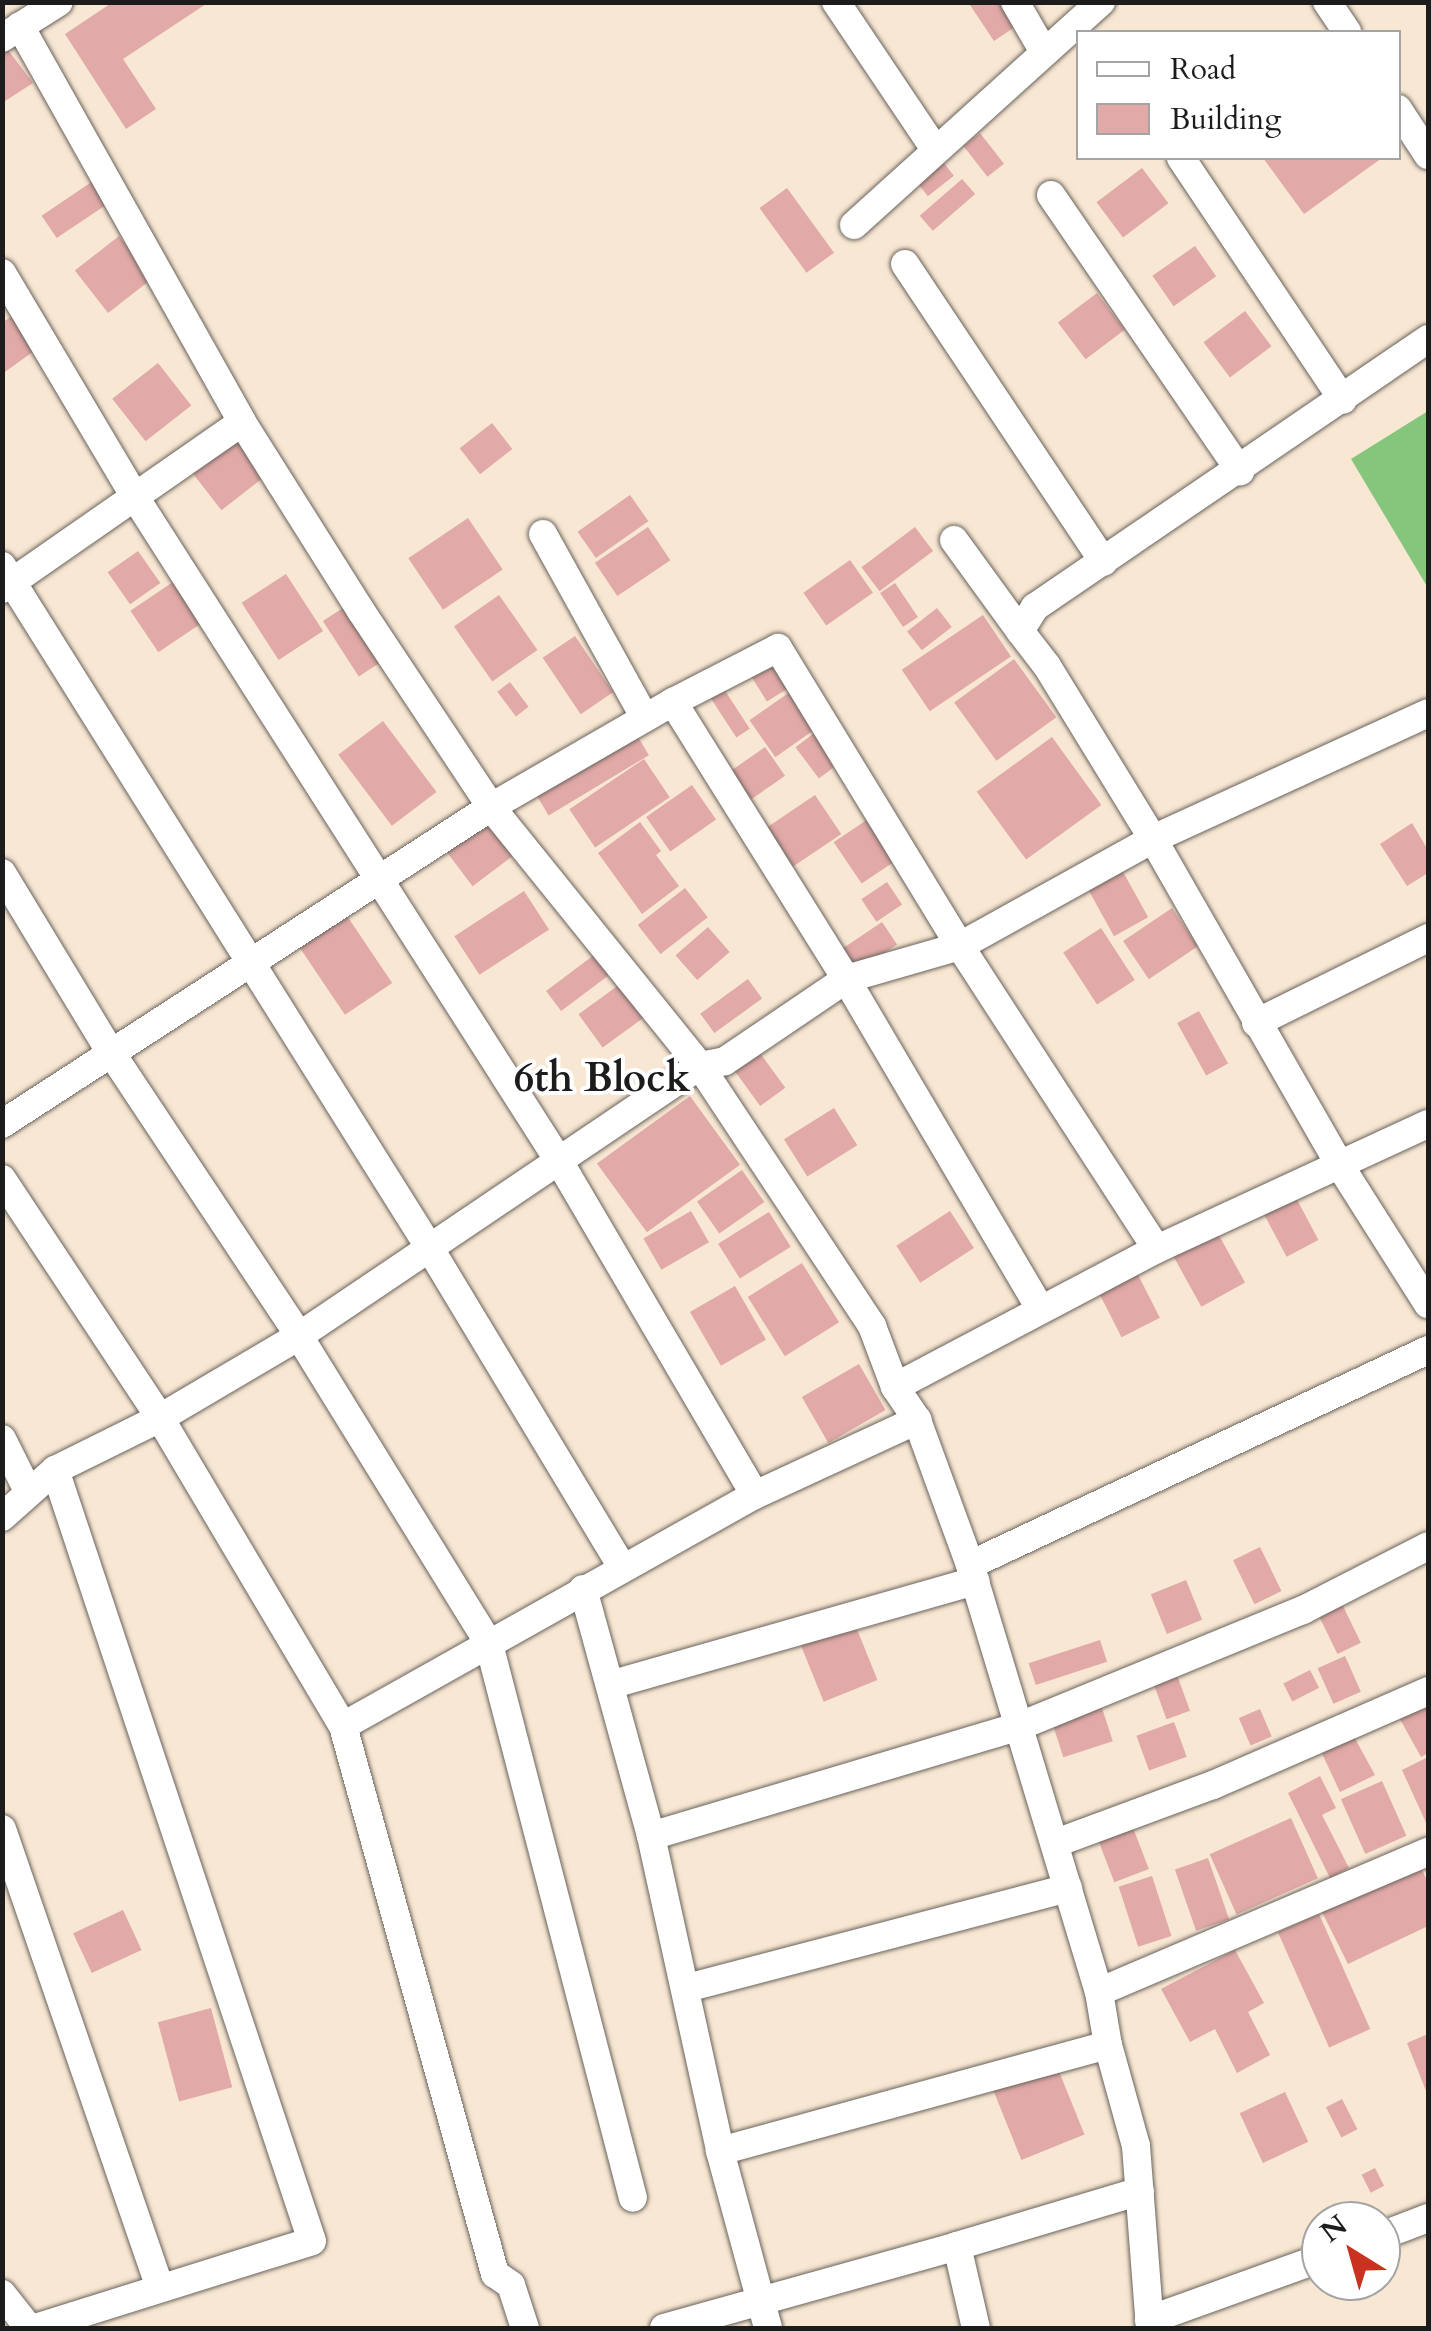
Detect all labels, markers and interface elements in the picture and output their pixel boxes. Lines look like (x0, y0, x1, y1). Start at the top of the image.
legend (1076, 30, 1401, 160)
text: Road (1170, 49, 1236, 90)
text: Building (1170, 99, 1281, 140)
district label: 6th Block (514, 1055, 690, 1103)
north arrow (1301, 2201, 1401, 2301)
text: N (1313, 2206, 1355, 2251)

